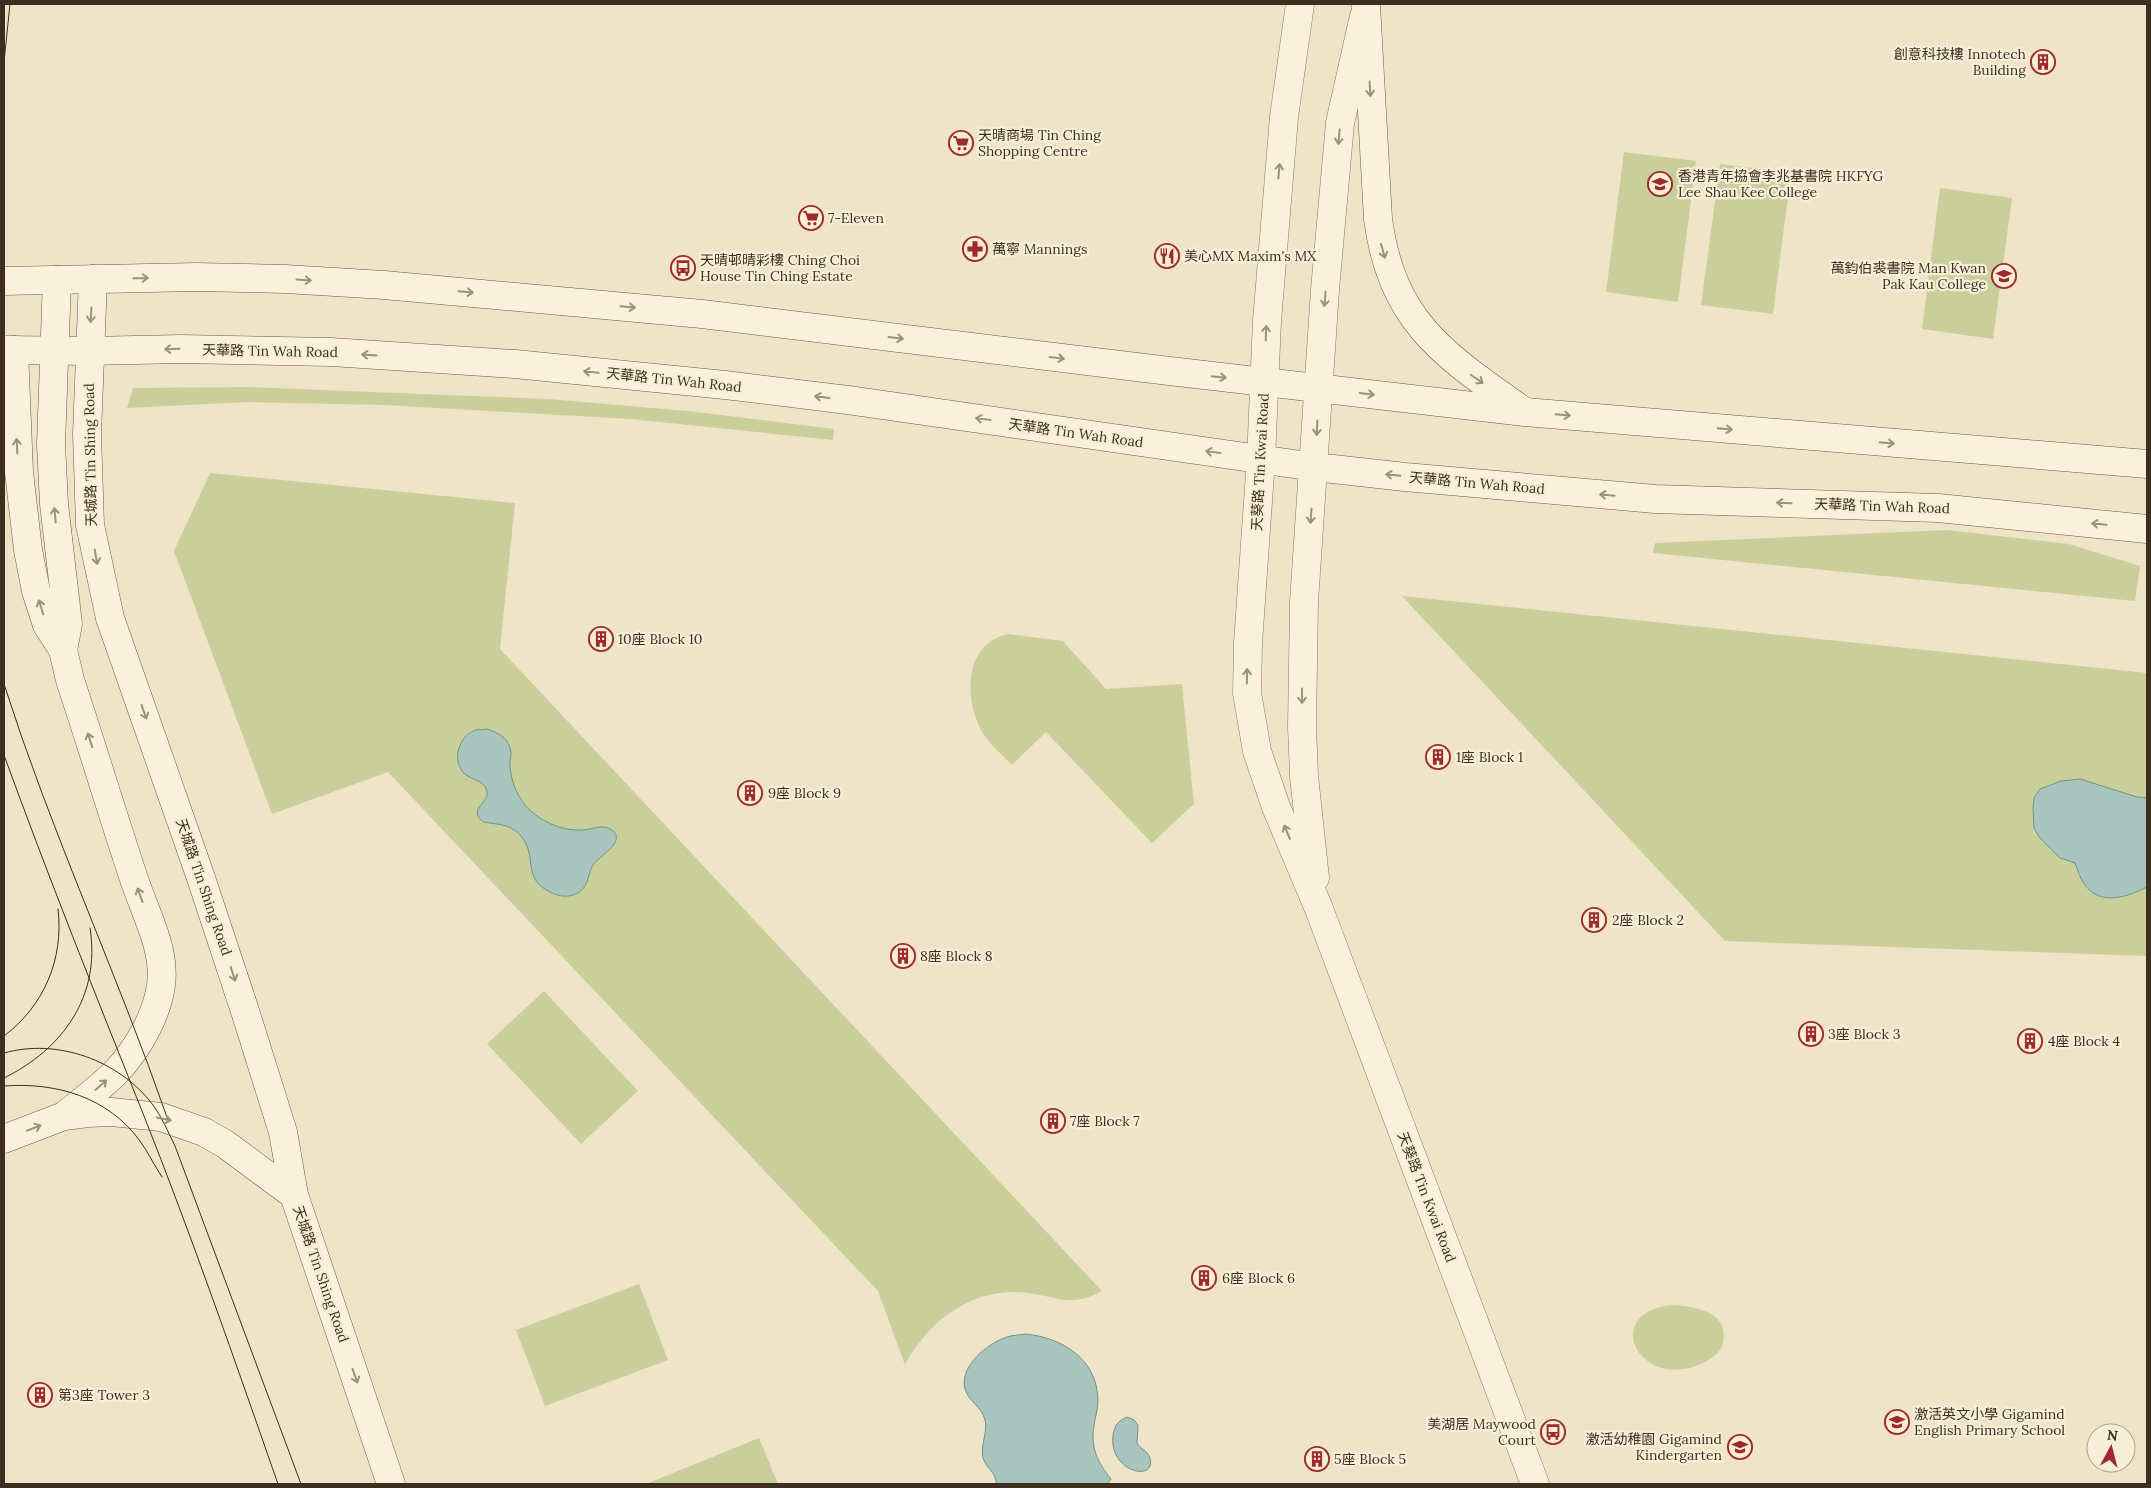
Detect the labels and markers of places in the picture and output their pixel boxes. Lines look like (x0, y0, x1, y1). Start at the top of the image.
place label: 創意科技樓 Innotech Building (1894, 45, 2026, 79)
building icon: 創意科技樓 Innotech Building (2030, 49, 2056, 75)
place label: 天晴商場 Tin Ching Shopping Centre (978, 126, 1101, 160)
supermarket icon: 天晴商場 Tin Ching Shopping Centre (948, 130, 974, 156)
place label: 香港青年拹會李兆基書院 HKFYG Lee Shau Kee College (1678, 167, 1884, 201)
school or university icon: 香港青年拹會李兆基書院 HKFYG Lee Shau Kee College (1647, 171, 1673, 197)
supermarket icon: 7-Eleven (798, 205, 824, 231)
place label: 7-Eleven (828, 209, 884, 227)
pharmacy icon: 萬寧 Mannings (962, 236, 988, 262)
place label: 萬寧 Mannings (992, 240, 1087, 258)
restaurant icon: 美心MX Maxim's MX (1154, 243, 1180, 269)
place label: 美心MX Maxim's MX (1184, 247, 1317, 265)
place label: 天晴邨晴彩樓 Ching Choi House Tin Ching Estate (700, 251, 860, 285)
bus stop icon: 天晴邨晴彩樓 Ching Choi House Tin Ching Estate (670, 255, 696, 281)
place label: 萬鈞伯裘書院 Man Kwan Pak Kau College (1830, 259, 1987, 293)
school or university icon: 萬鈞伯裘書院 Man Kwan Pak Kau College (1991, 263, 2017, 289)
building icon: 10座 Block 10 (588, 626, 614, 652)
place label: 10座 Block 10 (618, 630, 703, 648)
building icon: 1座 Block 1 (1425, 744, 1451, 770)
place label: 1座 Block 1 (1456, 748, 1523, 766)
building icon: 9座 Block 9 (737, 780, 763, 806)
place label: 9座 Block 9 (768, 784, 841, 802)
building icon: 2座 Block 2 (1581, 907, 1607, 933)
place label: 2座 Block 2 (1612, 911, 1684, 929)
building icon: 8座 Block 8 (890, 943, 916, 969)
place label: 8座 Block 8 (920, 947, 993, 965)
building icon: 3座 Block 3 (1798, 1021, 1824, 1047)
place label: 3座 Block 3 (1828, 1025, 1901, 1043)
building icon: 4座 Block 4 (2017, 1028, 2043, 1054)
place label: 4座 Block 4 (2048, 1032, 2120, 1050)
building icon: 7座 Block 7 (1040, 1108, 1066, 1134)
place label: 7座 Block 7 (1070, 1112, 1140, 1130)
building icon: 6座 Block 6 (1191, 1265, 1217, 1291)
place label: 6座 Block 6 (1222, 1269, 1295, 1287)
building icon: 第3座 Tower 3 (27, 1382, 53, 1408)
place label: 第3座 Tower 3 (58, 1386, 150, 1404)
place label: 激活英文小學 Gigamind English Primary School (1914, 1405, 2065, 1439)
school or university icon: 激活英文小學 Gigamind English Primary School (1884, 1409, 1910, 1435)
place label: 美湖居 Maywood Court (1427, 1415, 1537, 1449)
bus stop icon: 美湖居 Maywood Court (1540, 1419, 1566, 1445)
place label: 激活幼稚園 Gigamind Kindergarten (1585, 1430, 1722, 1464)
school or university icon: 激活幼稚園 Gigamind Kindergarten (1727, 1434, 1753, 1460)
building icon: 5座 Block 5 (1304, 1446, 1330, 1472)
place label: 5座 Block 5 (1334, 1450, 1406, 1468)

